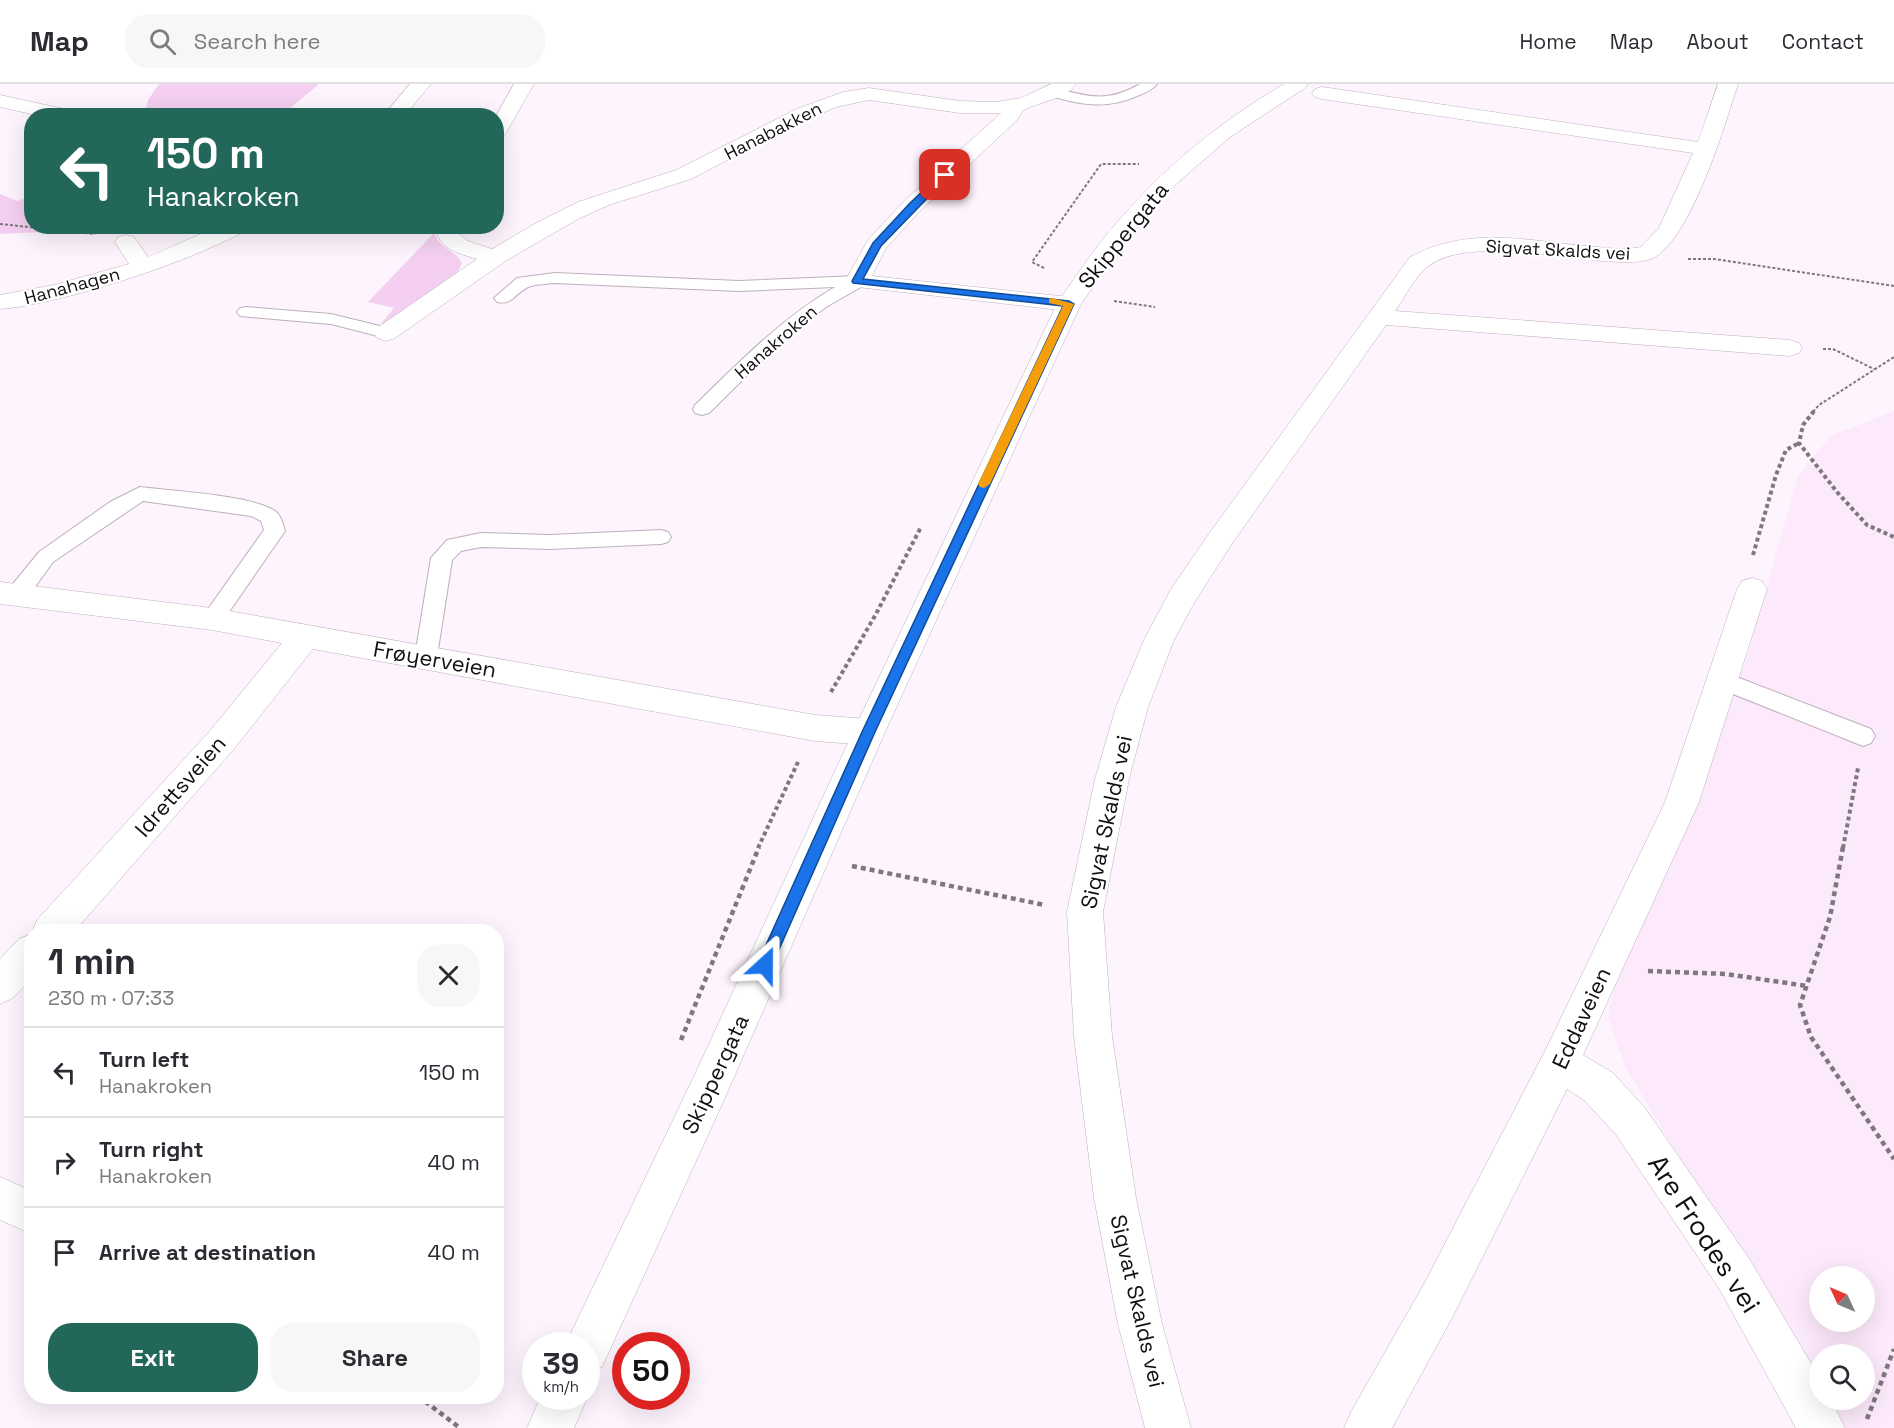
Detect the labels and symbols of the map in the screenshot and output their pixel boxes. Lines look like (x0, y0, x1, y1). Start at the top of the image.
street label: Hanabakken (720, 96, 825, 165)
pin (919, 149, 970, 200)
street label: Skippergata (1072, 176, 1175, 294)
street label: Sigvat Skalds vei (1485, 234, 1631, 265)
street label: Hanahagen (22, 262, 122, 309)
street label: Hanakroken (730, 300, 822, 384)
street label: Frøyerveien (371, 634, 499, 684)
street label: Idrettsveien (128, 730, 232, 842)
street label: Sigvat Skalds vei (1074, 733, 1138, 911)
position arrow (733, 933, 797, 997)
street label: Eddaveien (1545, 963, 1617, 1073)
street label: Skippergata (675, 1009, 755, 1138)
street label: Are Frodes vei (1640, 1148, 1769, 1319)
street label: Sigvat Skalds vei (1104, 1212, 1172, 1390)
north arrow (1809, 1266, 1875, 1332)
speed limit sign: 50 (612, 1332, 690, 1410)

